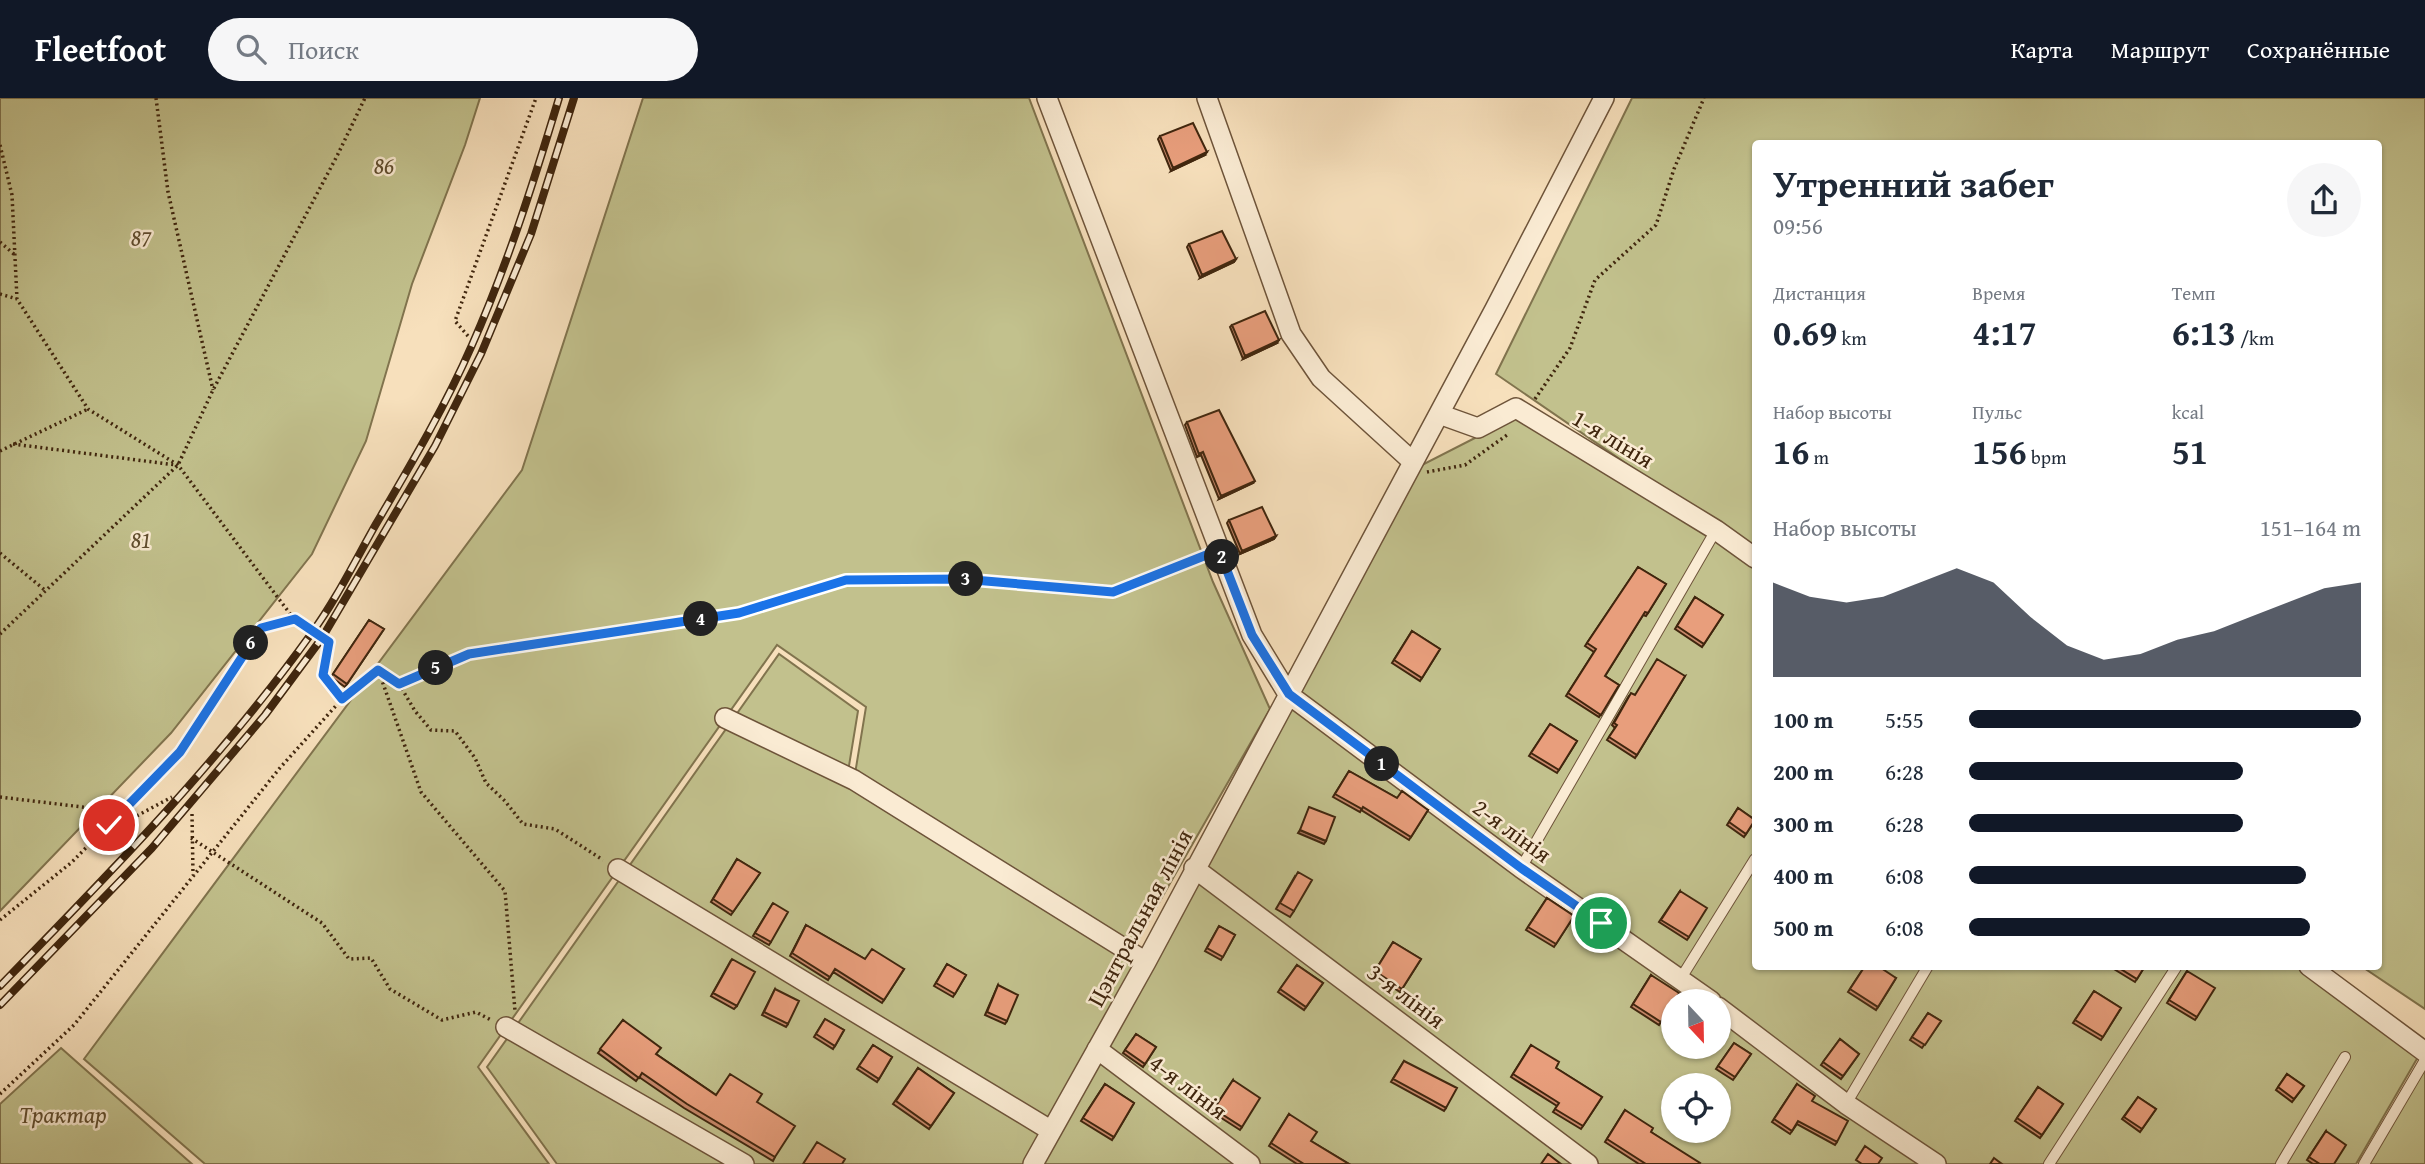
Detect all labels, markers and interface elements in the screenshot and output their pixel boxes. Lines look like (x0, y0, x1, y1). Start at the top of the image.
search box (208, 18, 698, 81)
text: Fleetfoot (35, 25, 166, 73)
icon: search (232, 30, 270, 68)
text: Поиск (288, 30, 359, 69)
text: Карта (2011, 32, 2073, 67)
text: Маршрут (2111, 32, 2209, 67)
text: Сохранённые (2247, 32, 2390, 67)
park label: 86 (374, 148, 394, 183)
text: Утренний забег (1773, 155, 2054, 211)
button: share (2287, 163, 2361, 237)
text: 09:56 (1773, 209, 1823, 242)
park label: 87 (131, 220, 152, 255)
text: Дистанция (1773, 279, 1866, 307)
text: Время (1972, 279, 2025, 307)
text: Темп (2172, 279, 2216, 307)
text: 0.69 (1773, 307, 1837, 358)
text: 4:17 (1972, 307, 2037, 358)
text: 6:13 (2172, 307, 2236, 358)
text: km (1837, 324, 1867, 352)
text: /km (2236, 324, 2274, 352)
text: Набор высоты (1773, 398, 1892, 426)
text: Пульс (1972, 398, 2022, 426)
text: kcal (2172, 398, 2204, 426)
street label: 1-я лінія (1566, 400, 1661, 477)
text: 16 (1773, 426, 1809, 477)
text: 156 (1972, 426, 2027, 477)
text: 51 (2172, 426, 2208, 477)
text: m (1809, 443, 1829, 471)
text: bpm (2027, 443, 2067, 471)
text: Набор высоты (1773, 511, 1917, 544)
text: 151–164 m (2260, 511, 2361, 544)
park label: 81 (131, 522, 151, 557)
pin: 2 (1204, 540, 1240, 574)
text: 2 (1217, 542, 1226, 570)
pin: 3 (948, 561, 984, 596)
text: 3 (961, 564, 970, 592)
pin: 4 (684, 602, 718, 636)
text: 4 (696, 604, 705, 632)
pin: 6 (233, 626, 268, 660)
text: 6 (246, 628, 255, 656)
pin: 5 (418, 650, 453, 686)
text: 5 (431, 653, 440, 681)
text: 100 m (1773, 703, 1834, 736)
text: 5:55 (1885, 703, 1924, 736)
pin: 1 (1364, 746, 1400, 782)
text: 1 (1377, 749, 1386, 777)
text: 200 m (1773, 755, 1834, 788)
text: 6:28 (1885, 755, 1924, 788)
street label: 2-я лінія (1466, 790, 1559, 871)
pin (79, 795, 139, 855)
icon: check (90, 806, 128, 844)
text: 300 m (1773, 807, 1834, 840)
text: 6:28 (1885, 807, 1924, 840)
street label: Цэнтральная лінія (1078, 823, 1201, 1013)
text: 400 m (1773, 859, 1834, 892)
text: 6:08 (1885, 859, 1924, 892)
pin (1571, 893, 1631, 953)
icon: arrive (1582, 904, 1620, 942)
text: 500 m (1773, 911, 1834, 944)
text: 6:08 (1885, 911, 1924, 944)
street label: 3-я лінія (1360, 955, 1453, 1037)
north arrow (1661, 989, 1731, 1059)
map controls (1661, 989, 1731, 1143)
street label: 4-я лінія (1142, 1046, 1235, 1128)
button: locate (1661, 1073, 1731, 1143)
park label: Трактар (19, 1097, 107, 1132)

